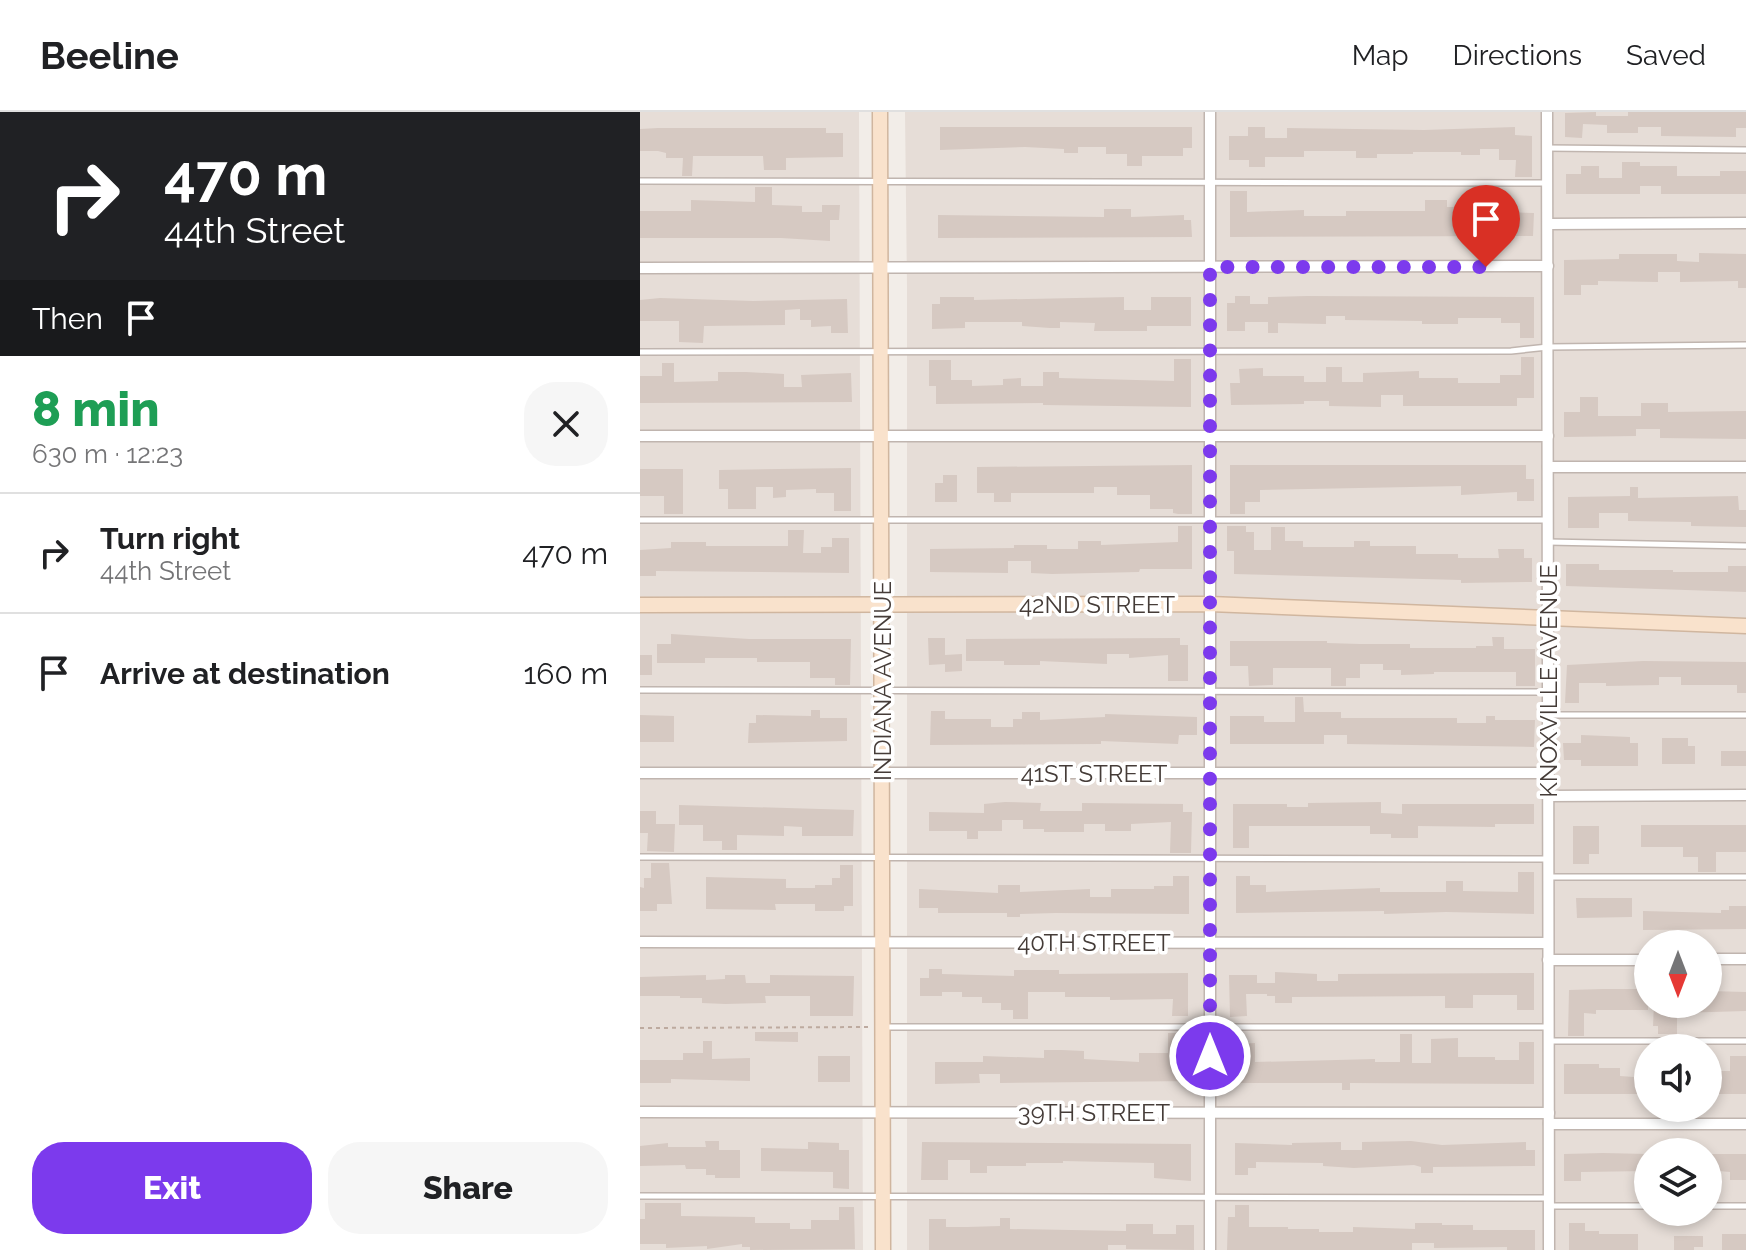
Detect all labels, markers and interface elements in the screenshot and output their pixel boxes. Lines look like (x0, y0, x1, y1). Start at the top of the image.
text: Beeline (40, 33, 179, 78)
text: Map (1352, 39, 1409, 72)
text: Directions (1453, 39, 1582, 72)
text: Saved (1626, 39, 1706, 72)
text: 470 m (164, 142, 327, 208)
icon: right (32, 144, 136, 248)
pin (1452, 185, 1520, 267)
icon: arrive (1464, 197, 1508, 241)
text: 44th Street (164, 209, 345, 251)
icon: arrive (119, 296, 163, 340)
text: Then (32, 301, 103, 336)
text: 8 min (32, 381, 160, 437)
button: close (524, 382, 608, 466)
text: 630 m · 12:23 (32, 439, 183, 469)
text: Turn right (100, 521, 240, 556)
icon: right (32, 531, 76, 575)
text: 470 m (522, 536, 608, 571)
text: 44th Street (100, 556, 231, 586)
street label: KNOXVILLE AVENUE (1534, 564, 1563, 798)
street label: INDIANA AVENUE (868, 581, 897, 781)
street label: 42ND STREET (1019, 590, 1175, 619)
icon: arrive (32, 651, 76, 695)
text: Arrive at destination (100, 656, 390, 691)
text: 160 m (523, 656, 608, 691)
street label: 41ST STREET (1021, 759, 1168, 788)
street label: 40TH STREET (1017, 928, 1171, 957)
north arrow (1634, 930, 1722, 1018)
map controls (1634, 930, 1722, 1226)
position arrow (1168, 1014, 1252, 1098)
button: sound (1634, 1034, 1722, 1122)
street label: 39TH STREET (1018, 1098, 1171, 1127)
button: layers (1634, 1138, 1722, 1226)
button: Exit (32, 1142, 312, 1234)
button: Share (328, 1142, 608, 1234)

